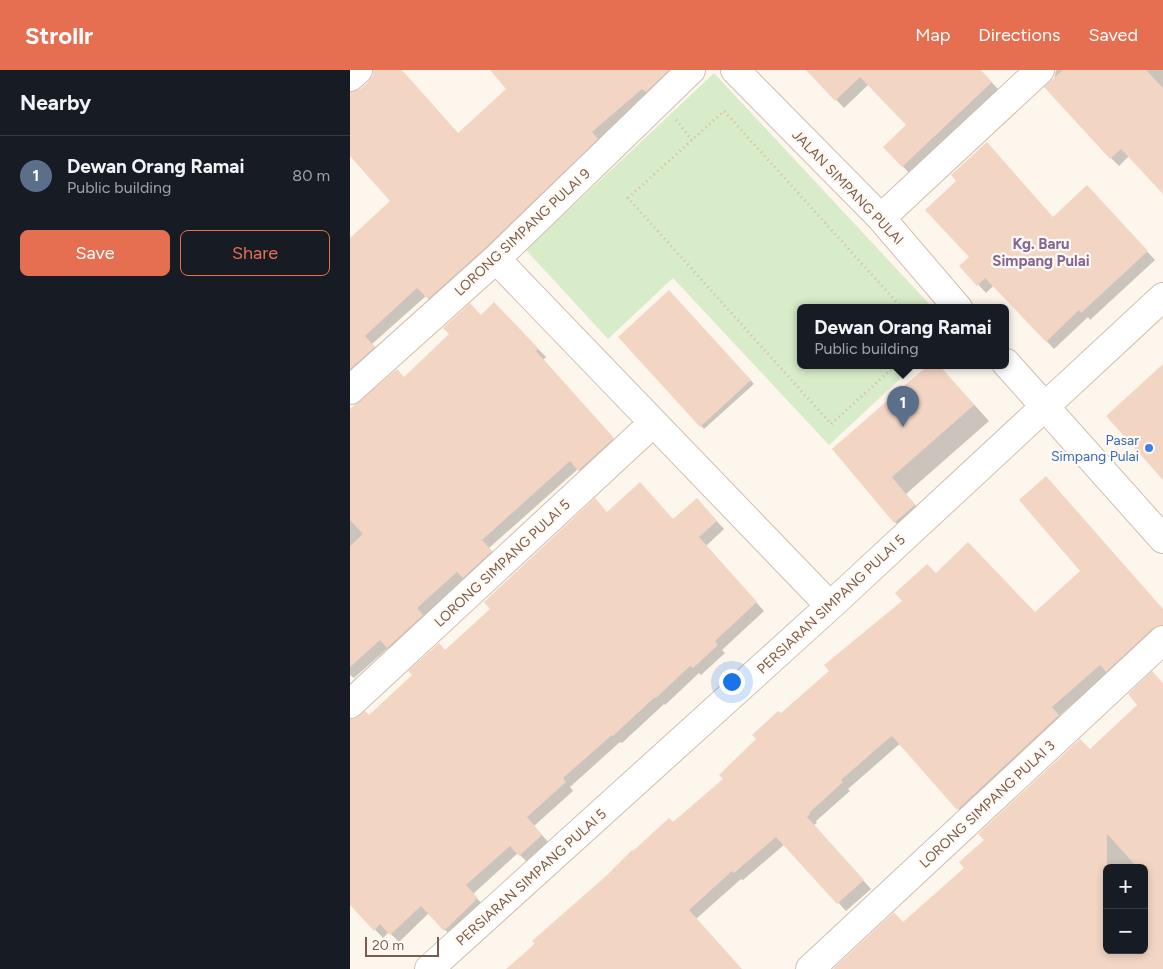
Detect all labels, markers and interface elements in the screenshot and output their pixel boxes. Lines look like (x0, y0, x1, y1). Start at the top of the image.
text: Strollr (25, 21, 93, 50)
text: Map (915, 24, 950, 46)
text: Directions (978, 24, 1060, 46)
text: Saved (1088, 24, 1138, 46)
text: Nearby (20, 90, 91, 115)
street label: JALAN SIMPANG PULAI (788, 126, 907, 248)
text: Dewan Orang Ramai (67, 155, 244, 178)
street label: LORONG SIMPANG PULAI 9 (451, 165, 594, 300)
text: 1 (33, 166, 39, 185)
text: 80 m (292, 166, 330, 185)
text: Public building (67, 178, 171, 197)
button: Save (20, 230, 170, 276)
button: Share (180, 230, 330, 276)
district label: Kg. Baru Simpang Pulai (992, 235, 1090, 270)
popup (797, 304, 1009, 369)
text: Dewan Orang Ramai (814, 316, 992, 339)
text: Public building (814, 339, 919, 358)
pin: 1 (887, 386, 919, 427)
place label: Pasar Simpang Pulai (1051, 432, 1139, 465)
marker: Pasar Simpang Pulai (1143, 442, 1155, 454)
street label: LORONG SIMPANG PULAI 5 (431, 496, 574, 631)
street label: PERSIARAN SIMPANG PULAI 5 (754, 531, 909, 678)
your location (719, 669, 745, 695)
street label: LORONG SIMPANG PULAI 3 (916, 737, 1059, 872)
street label: PERSIARAN SIMPANG PULAI 5 (453, 805, 610, 949)
map controls (1103, 864, 1148, 954)
button: + (1103, 864, 1148, 909)
button: − (1103, 909, 1148, 954)
scale bar (365, 934, 439, 957)
text: 20 m (372, 937, 404, 954)

